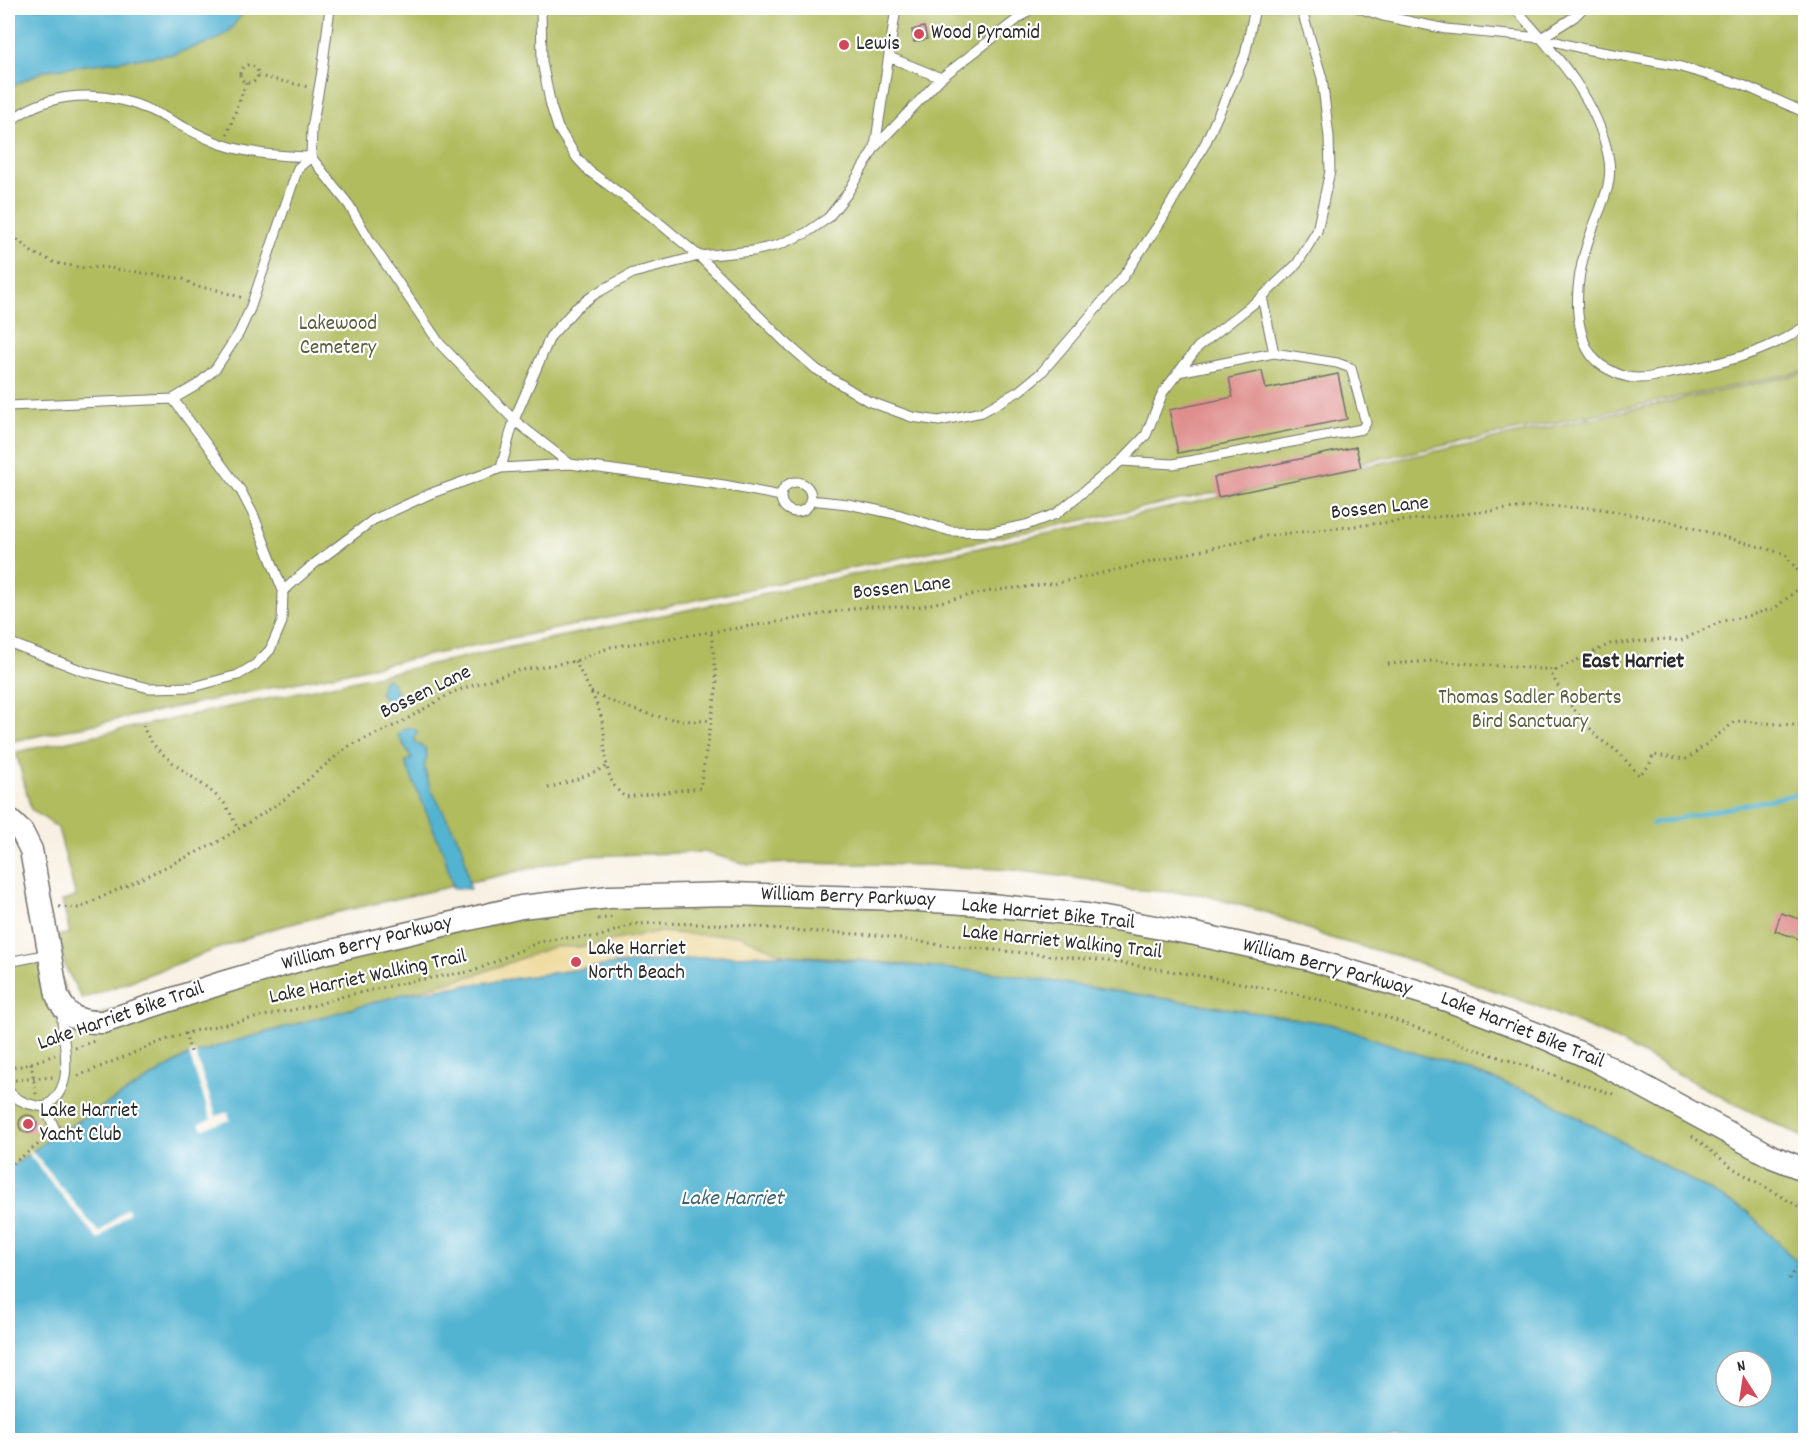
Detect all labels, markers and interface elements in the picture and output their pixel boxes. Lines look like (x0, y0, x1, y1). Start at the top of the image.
place label: Wood Pyramid (931, 19, 1040, 49)
marker: Wood Pyramid (912, 27, 926, 41)
place label: Lewis (856, 30, 900, 60)
marker: Lewis (837, 38, 851, 52)
park label: Lakewood Cemetery (299, 310, 377, 364)
street label: Bossen Lane (1330, 489, 1430, 529)
street label: Bossen Lane (852, 569, 952, 609)
district label: East Harriet (1582, 647, 1685, 678)
street label: Bossen Lane (375, 658, 477, 728)
park label: Thomas Sadler Roberts Bird Sanctuary (1438, 684, 1622, 738)
street label: William Berry Parkway (760, 880, 936, 916)
street label: Lake Harriet Bike Trail (960, 891, 1136, 939)
street label: William Berry Parkway (279, 908, 456, 980)
street label: Lake Harriet Walking Trail (961, 918, 1163, 968)
street label: William Berry Parkway (1239, 931, 1416, 1005)
place label: Lake Harriet North Beach (588, 935, 686, 989)
street label: Lake Harriet Walking Trail (267, 942, 469, 1014)
marker: Lake Harriet North Beach (569, 955, 583, 969)
street label: Lake Harriet Bike Trail (34, 974, 208, 1060)
street label: Lake Harriet Bike Trail (1436, 984, 1608, 1078)
place label: Lake Harriet Yacht Club (40, 1097, 138, 1151)
marker: Lake Harriet Yacht Club (21, 1117, 35, 1131)
water label: Lake Harriet (681, 1184, 785, 1215)
north arrow (1714, 1349, 1774, 1409)
text: N (1735, 1355, 1748, 1379)

